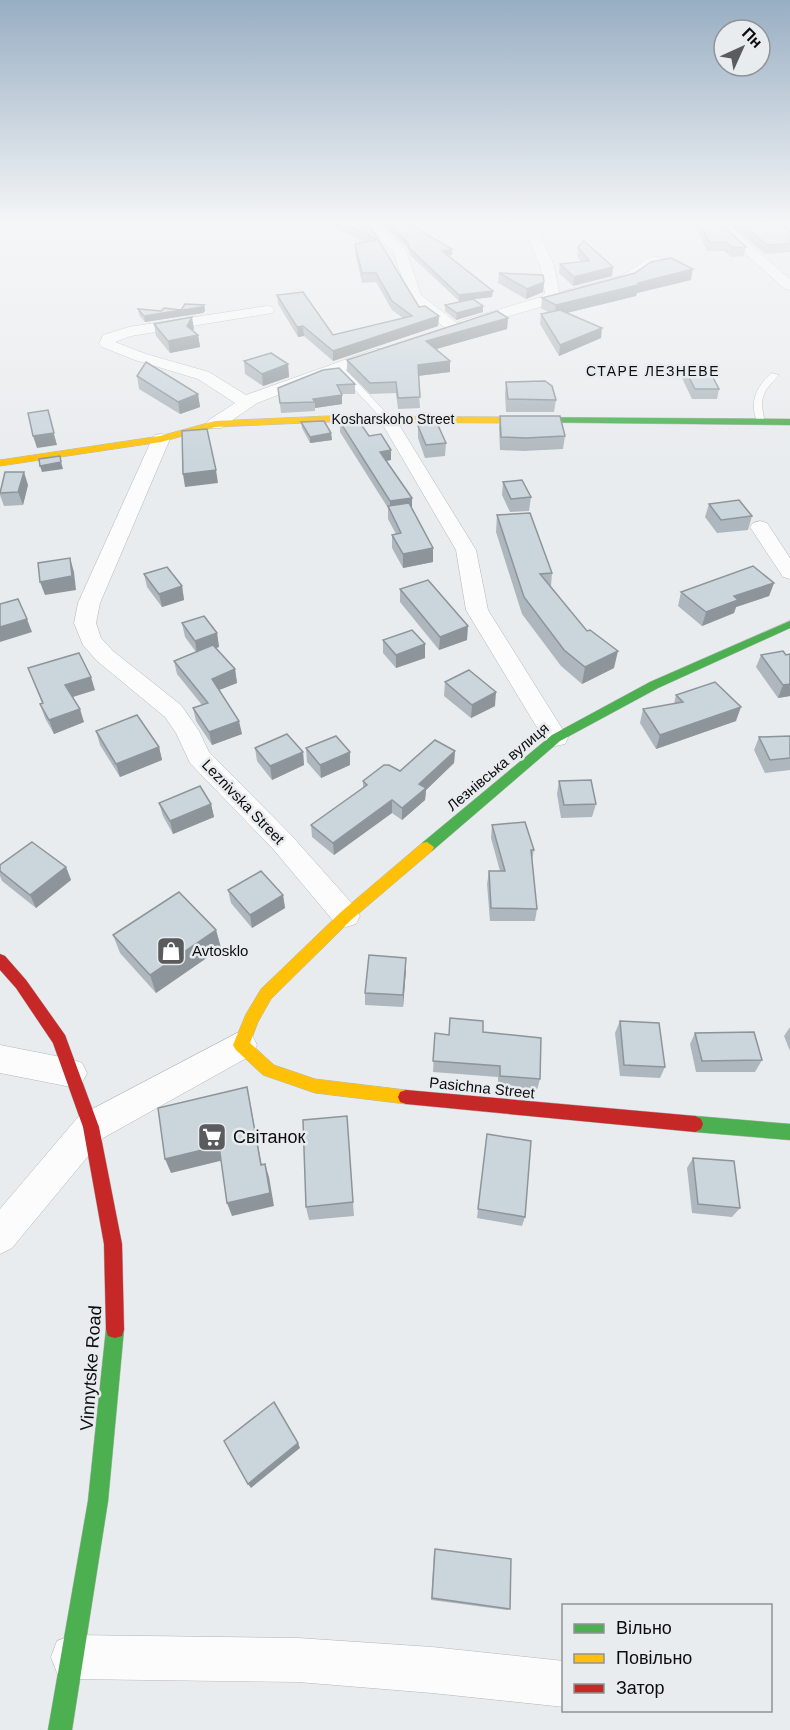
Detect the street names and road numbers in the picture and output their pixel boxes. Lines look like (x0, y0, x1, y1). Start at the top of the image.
street label: Kosharskoho Street (332, 411, 455, 427)
street label: Лезнівська вулиця (443, 719, 552, 814)
street label: Leznivska Street (199, 756, 289, 848)
street label: Pasichna Street (429, 1074, 536, 1102)
street label: Vinnytske Road (77, 1305, 105, 1431)

